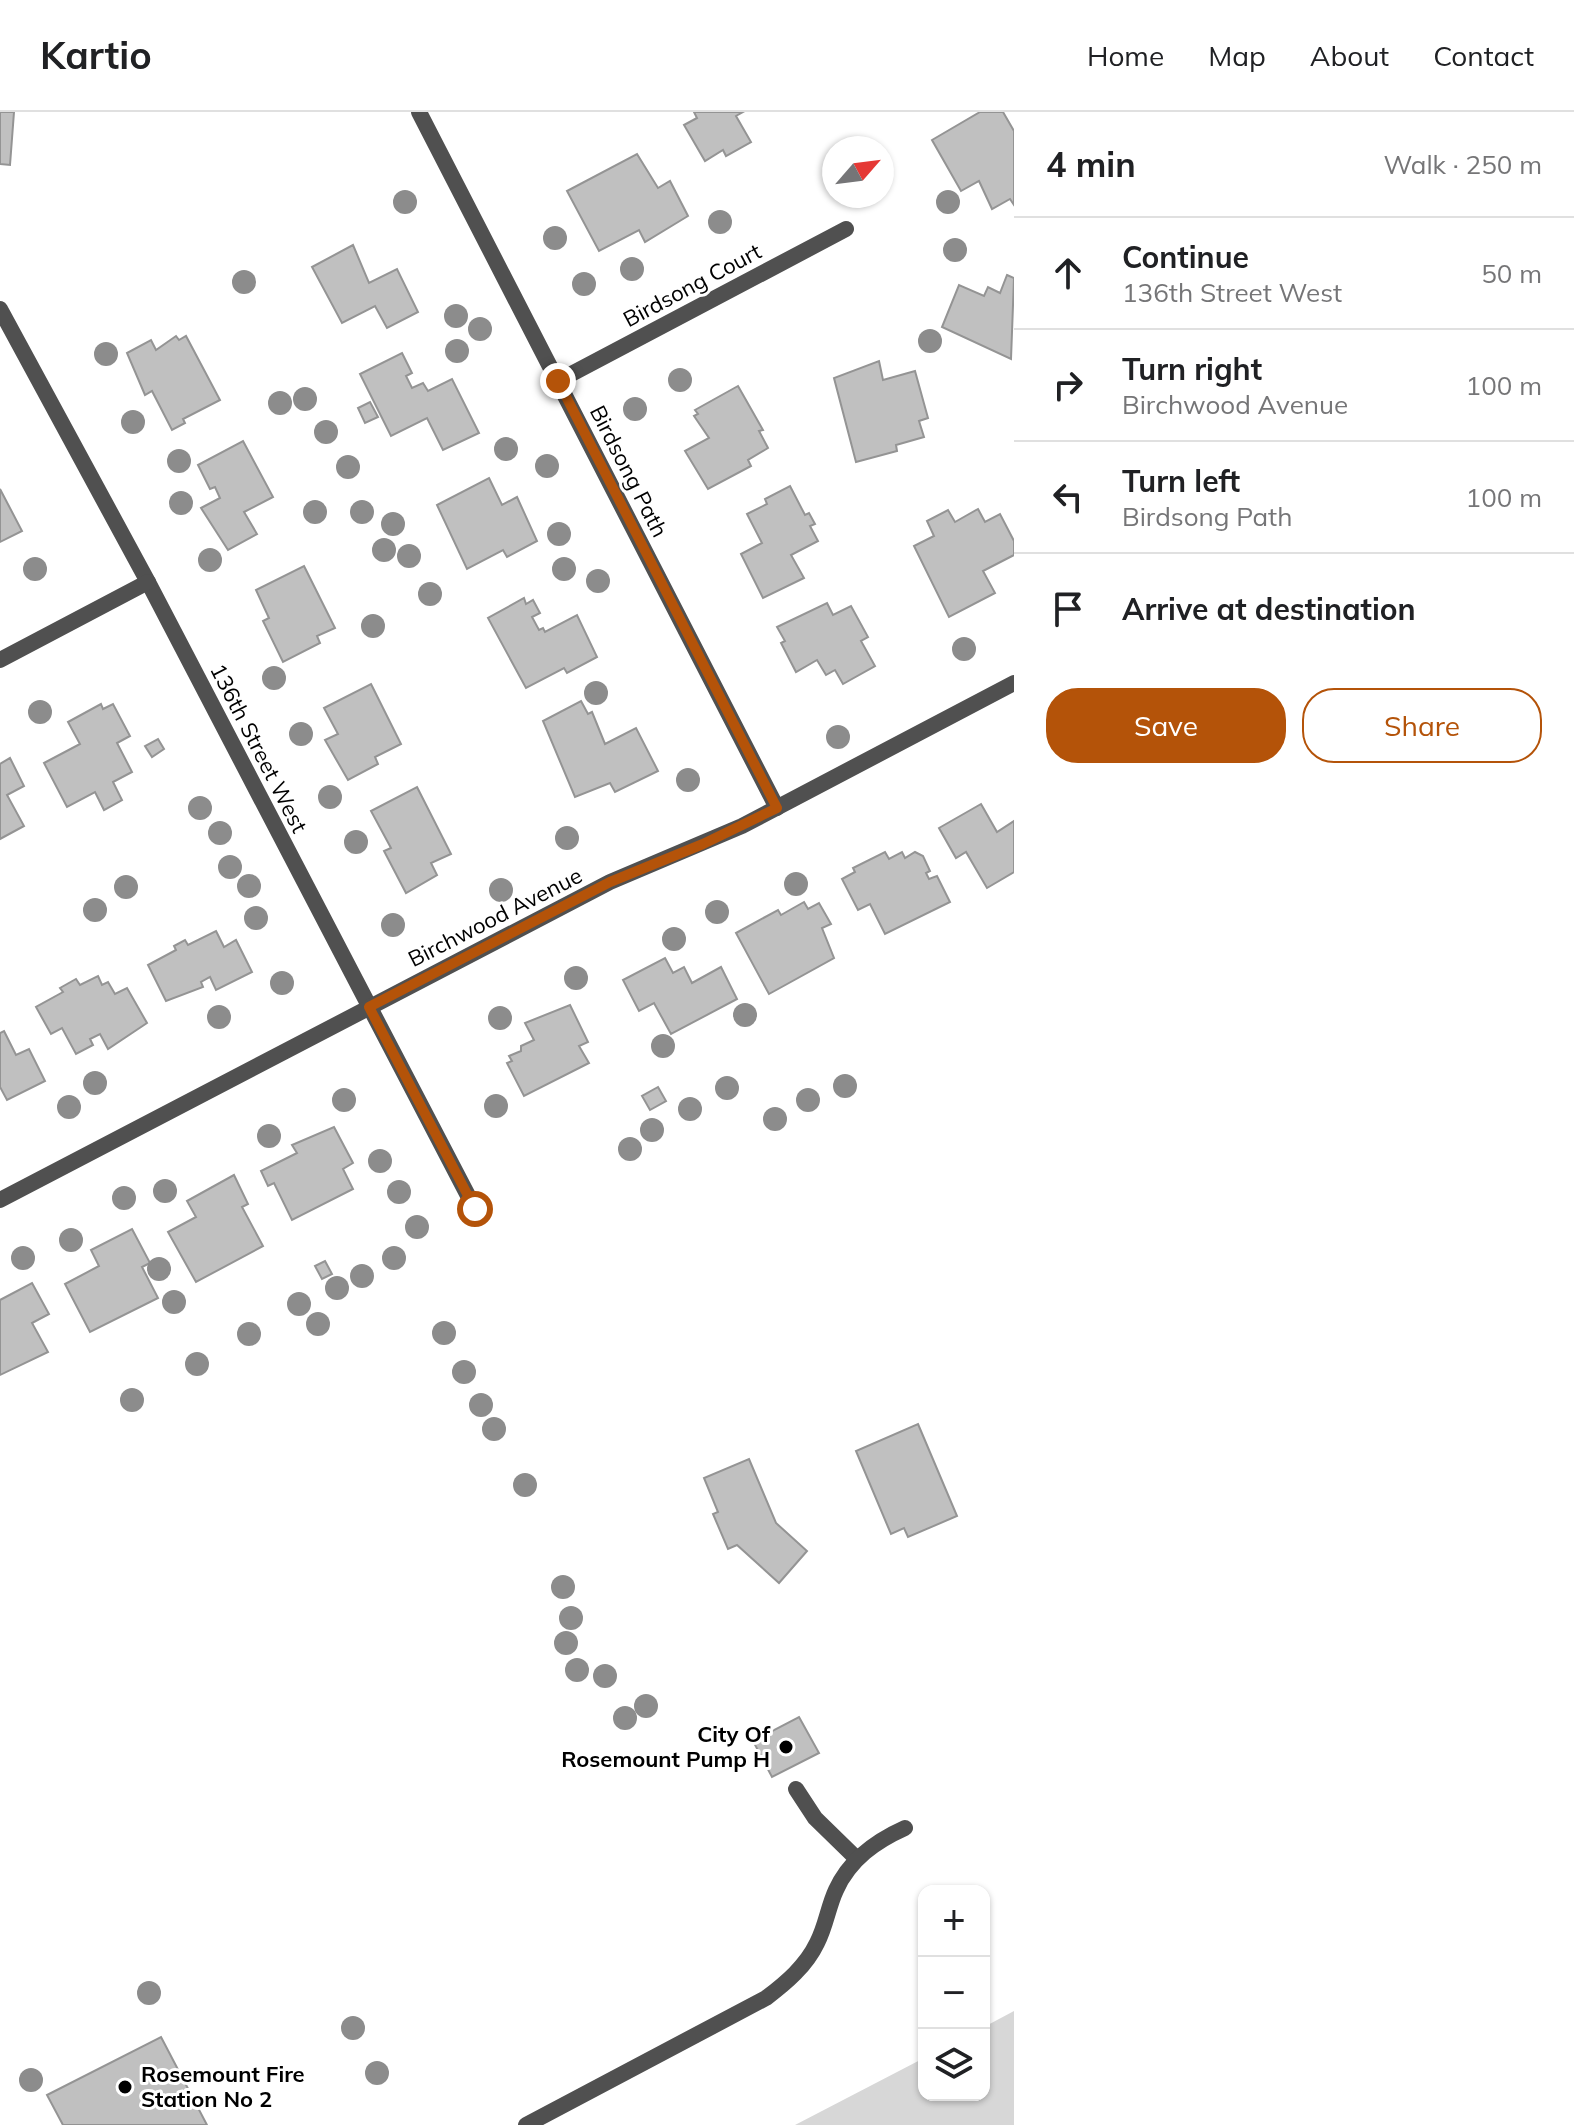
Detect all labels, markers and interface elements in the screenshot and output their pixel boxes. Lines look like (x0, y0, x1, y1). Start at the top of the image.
text: Kartio (40, 31, 152, 79)
text: Home (1087, 38, 1164, 73)
text: Map (1208, 38, 1266, 73)
text: About (1310, 38, 1389, 73)
text: Contact (1433, 38, 1534, 73)
north arrow (822, 136, 894, 208)
text: 4 min (1046, 143, 1136, 186)
text: Walk · 250 m (1383, 148, 1542, 181)
street label: Birdsong Court (618, 237, 766, 333)
text: Continue (1122, 238, 1249, 276)
icon: ahead (1046, 251, 1090, 295)
text: 50 m (1481, 257, 1542, 290)
text: 136th Street West (1122, 276, 1342, 309)
text: Turn right (1122, 350, 1262, 388)
route end (540, 363, 576, 399)
icon: right (1046, 363, 1090, 407)
text: 100 m (1466, 369, 1542, 402)
text: Birchwood Avenue (1122, 388, 1348, 421)
street label: Birdsong Path (584, 400, 674, 542)
text: Turn left (1122, 462, 1240, 500)
icon: left (1046, 475, 1090, 519)
text: 100 m (1466, 481, 1542, 514)
text: Birdsong Path (1122, 500, 1292, 533)
icon: arrive (1046, 587, 1090, 631)
text: Arrive at destination (1122, 590, 1416, 628)
street label: 136th Street West (204, 659, 314, 838)
button: Save (1046, 688, 1286, 763)
button: Share (1302, 688, 1542, 763)
street label: Birchwood Avenue (403, 861, 587, 973)
route start (457, 1191, 493, 1227)
place label: City Of Rosemount Pump H (561, 1720, 771, 1773)
marker: City Of Rosemount Pump H (777, 1738, 795, 1756)
map controls (918, 1885, 990, 2101)
button: + (918, 1885, 990, 1957)
button: − (918, 1957, 990, 2029)
button: layers (918, 2029, 990, 2101)
place label: Rosemount Fire Station No 2 (141, 2060, 305, 2113)
marker: Rosemount Fire Station No 2 (116, 2078, 134, 2096)

